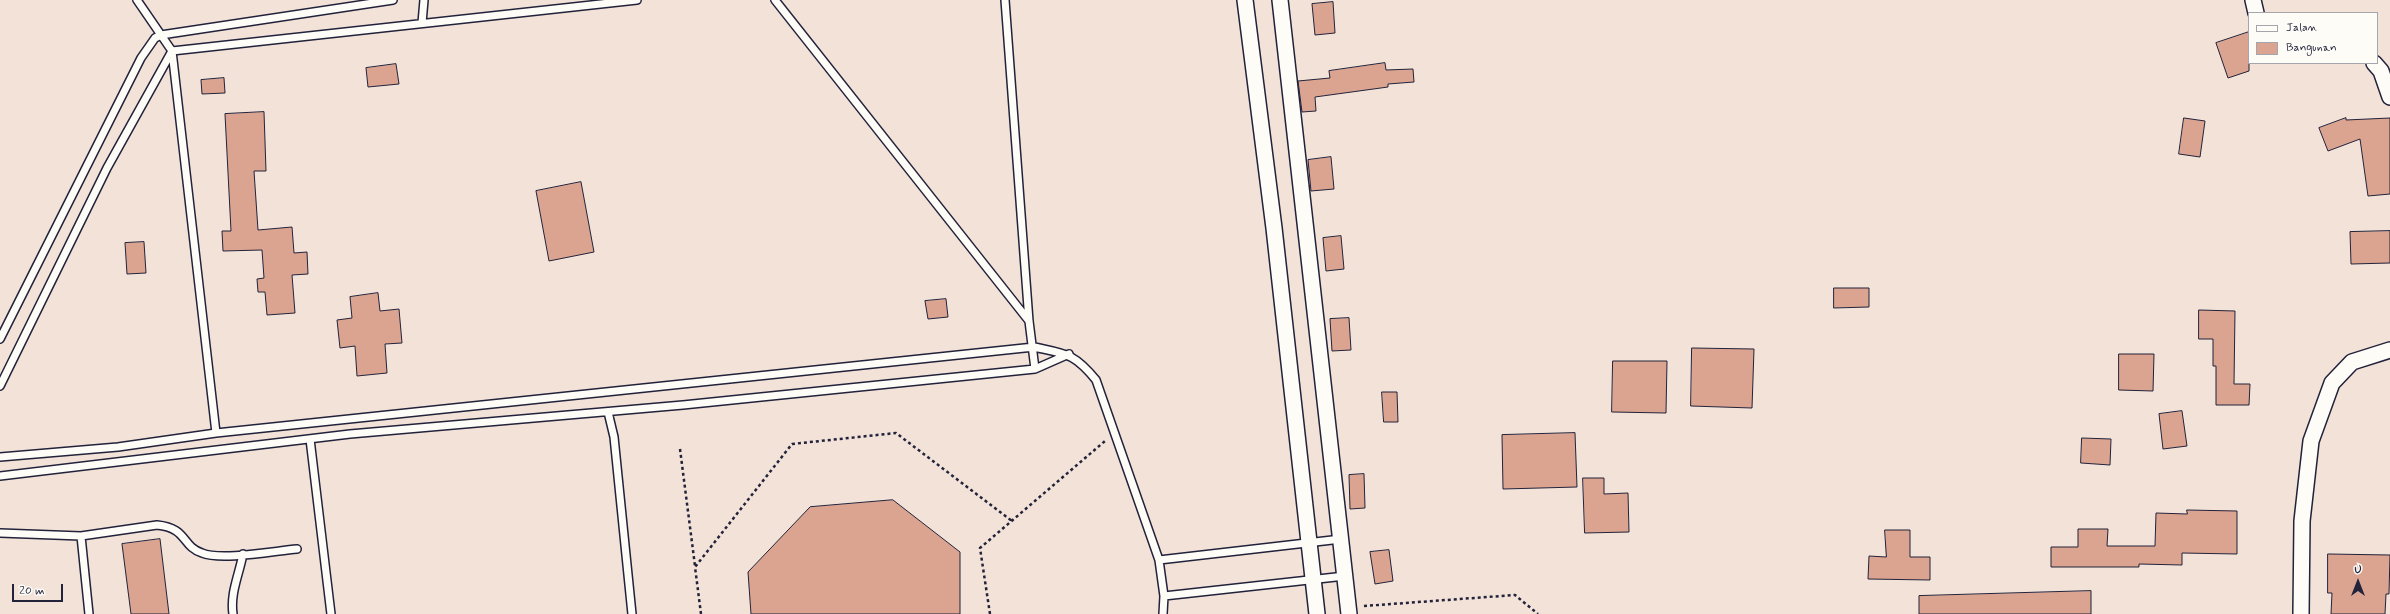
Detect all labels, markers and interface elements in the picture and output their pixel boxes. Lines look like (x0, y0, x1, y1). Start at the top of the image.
legend (2248, 12, 2378, 64)
text: Jalan (2286, 20, 2317, 36)
text: Bangunan (2286, 40, 2337, 56)
north arrow (2338, 562, 2378, 602)
text: U (2354, 563, 2362, 577)
scale bar (14, 576, 65, 602)
text: 20 m (19, 583, 45, 599)

